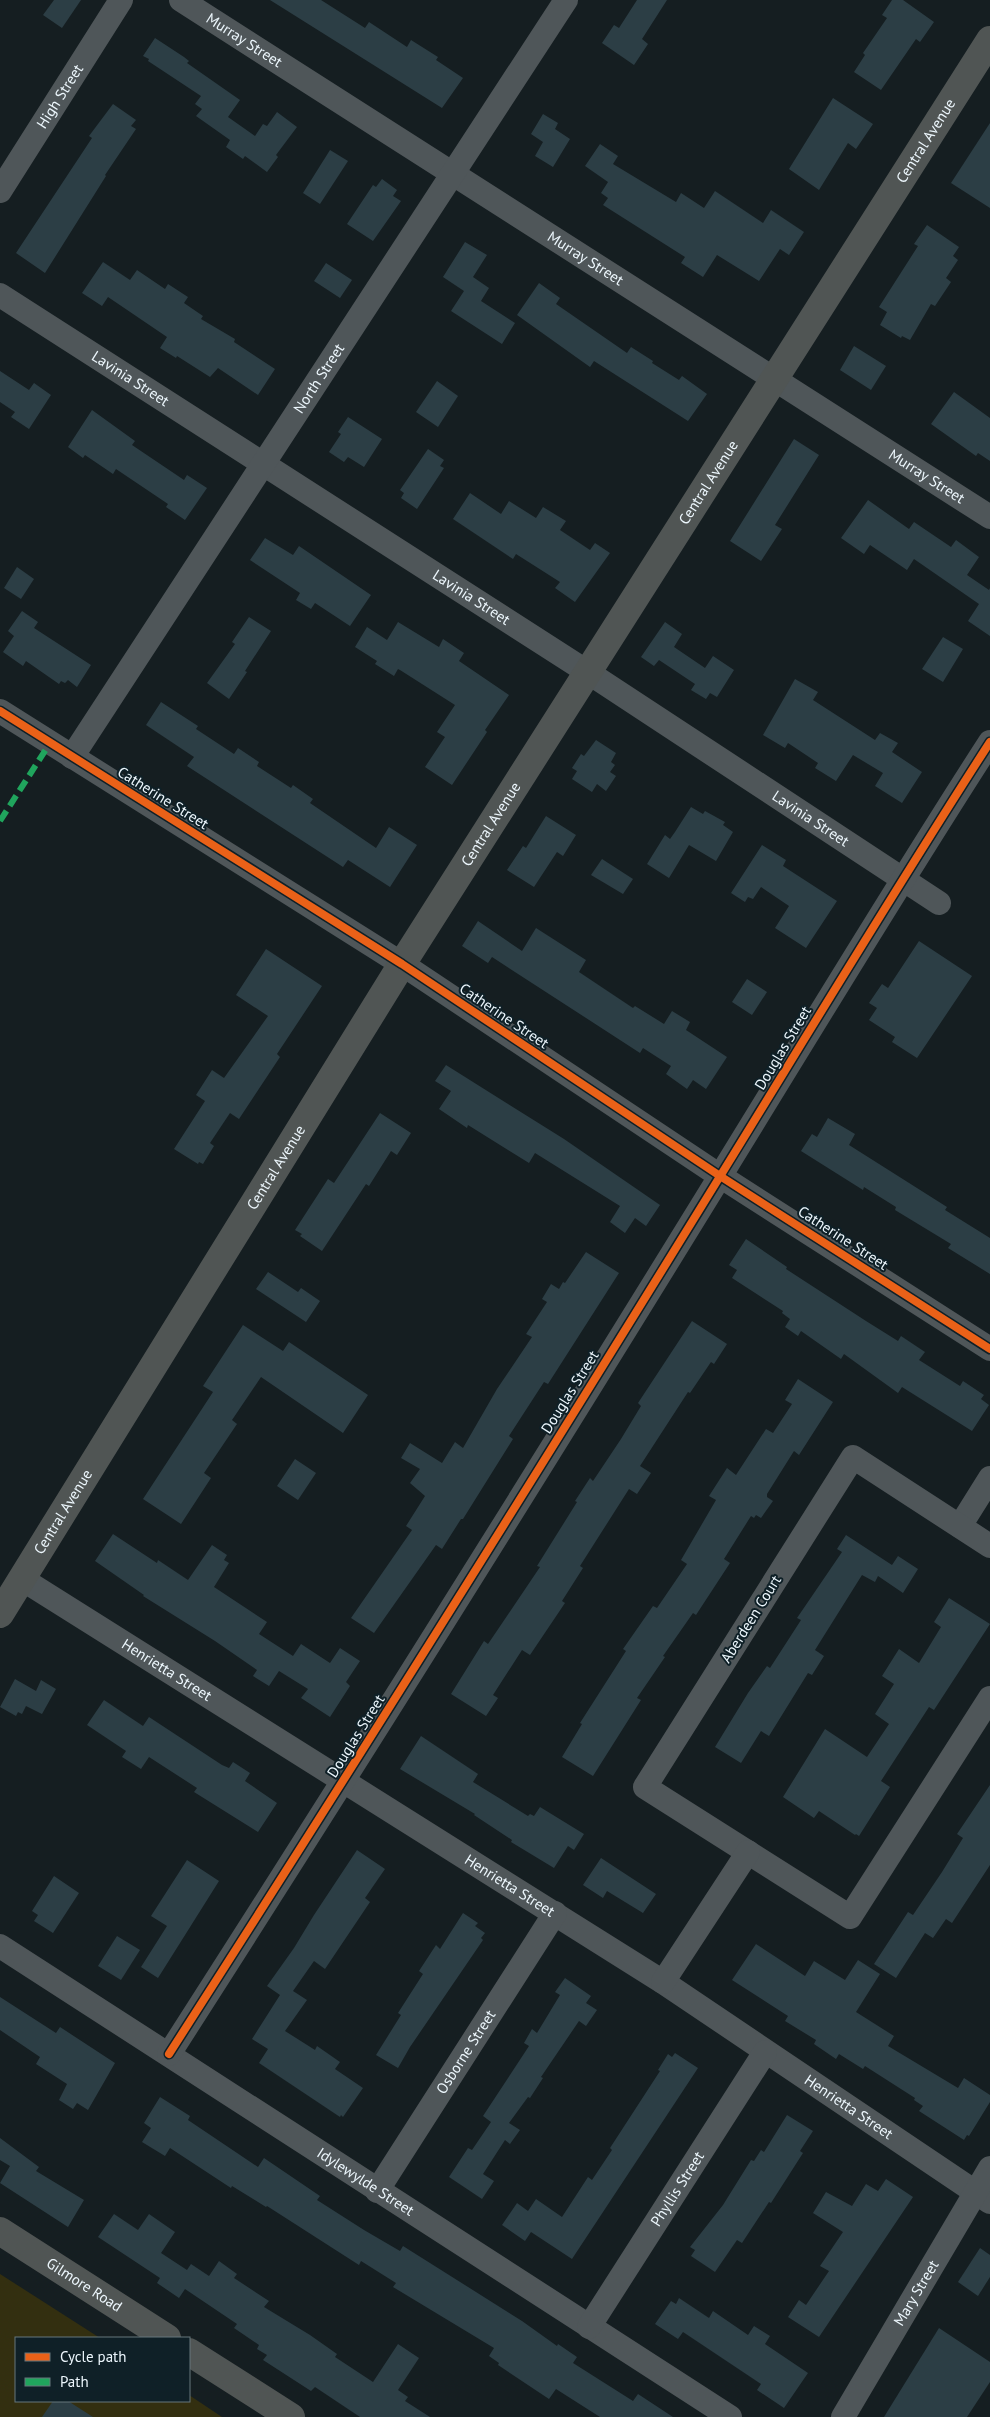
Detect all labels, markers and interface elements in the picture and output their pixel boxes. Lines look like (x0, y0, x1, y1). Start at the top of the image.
street label: Murray Street (203, 9, 286, 71)
street label: High Street (32, 60, 87, 132)
street label: Central Avenue (892, 95, 959, 186)
street label: Murray Street (544, 227, 627, 289)
street label: North Street (289, 340, 348, 417)
street label: Lavinia Street (88, 346, 173, 410)
street label: Central Avenue (674, 436, 742, 528)
street label: Murray Street (885, 445, 969, 507)
street label: Lavinia Street (429, 565, 514, 629)
street label: Catherine Street (114, 762, 212, 833)
street label: Central Avenue (457, 778, 524, 870)
street label: Lavinia Street (769, 786, 853, 850)
street label: Catherine Street (456, 979, 553, 1053)
street label: Douglas Street (750, 1002, 815, 1093)
street label: Central Avenue (242, 1121, 309, 1213)
street label: Catherine Street (795, 1201, 892, 1274)
street label: Douglas Street (536, 1347, 603, 1437)
street label: Central Avenue (29, 1466, 96, 1558)
street label: Aberdeen Court (716, 1571, 785, 1666)
street label: Henrietta Street (118, 1634, 216, 1705)
street label: Douglas Street (322, 1691, 389, 1781)
street label: Henrietta Street (461, 1850, 558, 1921)
street label: Osborne Street (432, 2006, 499, 2097)
street label: Henrietta Street (801, 2070, 897, 2143)
street label: Idylewylde Street (314, 2143, 418, 2220)
street label: Phyllis Street (646, 2148, 708, 2230)
street label: Gilmore Road (43, 2253, 126, 2316)
street label: Mary Street (889, 2256, 943, 2329)
legend (15, 2337, 190, 2402)
text: Cycle path (60, 2347, 126, 2366)
text: Path (60, 2372, 89, 2391)

